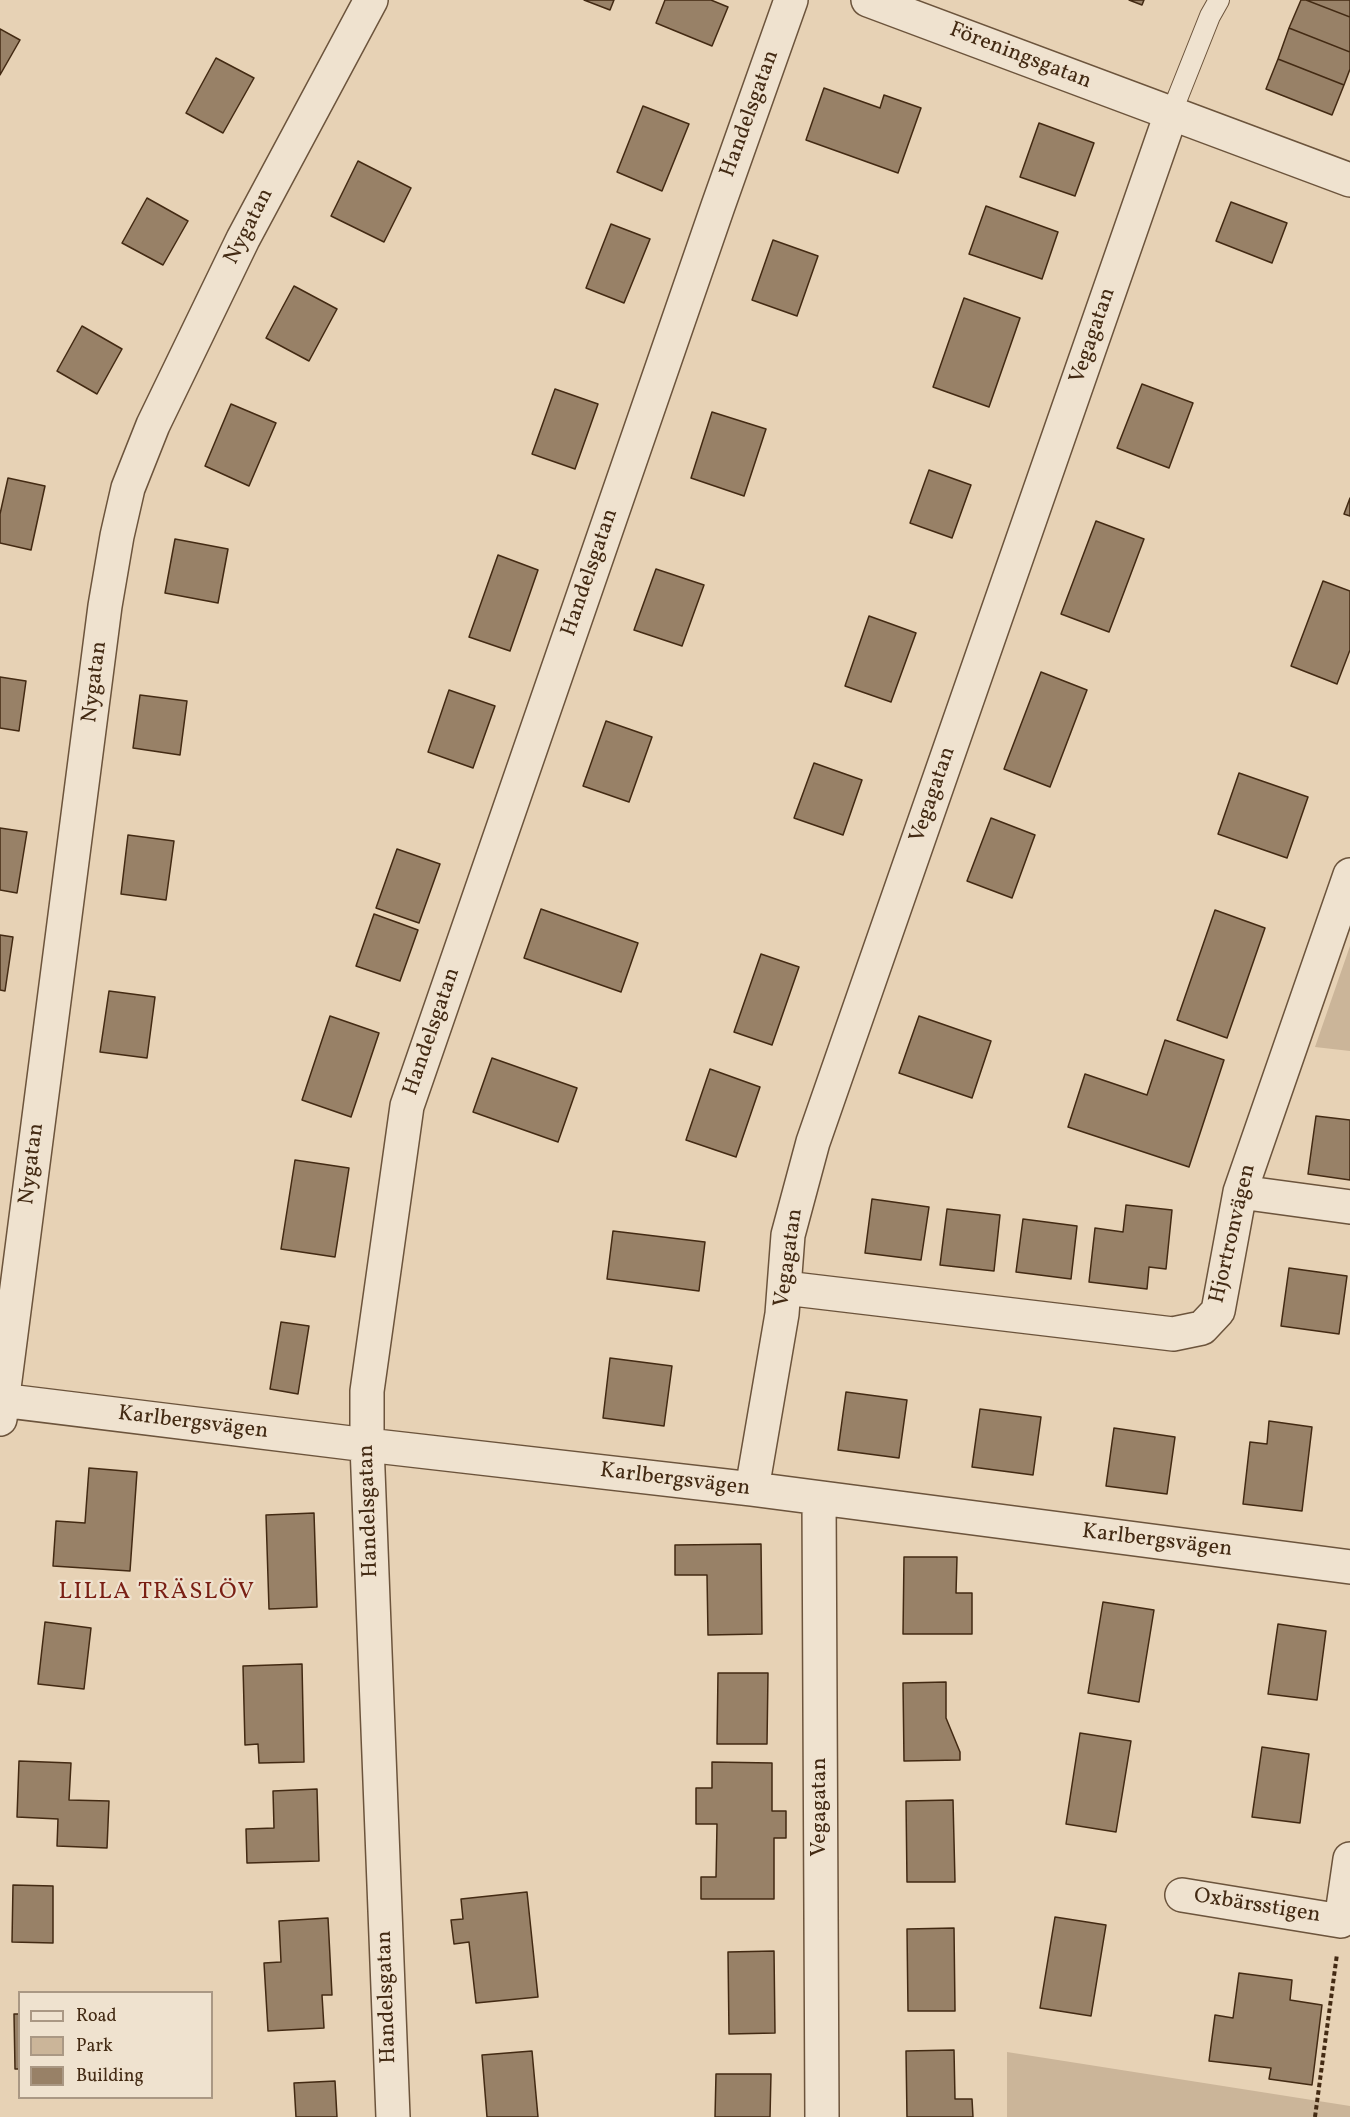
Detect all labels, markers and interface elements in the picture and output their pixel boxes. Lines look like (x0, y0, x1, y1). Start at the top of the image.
street label: Föreningsgatan (945, 18, 1095, 96)
street label: Handelsgatan (716, 47, 786, 181)
street label: Nygatan (220, 185, 280, 269)
street label: Vegagatan (1065, 285, 1123, 387)
street label: Handelsgatan (557, 506, 625, 640)
street label: Nygatan (78, 640, 114, 724)
street label: Vegagatan (905, 744, 963, 846)
street label: Handelsgatan (399, 965, 467, 1099)
street label: Nygatan (15, 1122, 51, 1206)
street label: Hjortronvägen (1205, 1162, 1263, 1306)
street label: Vegagatan (770, 1207, 810, 1309)
street label: Karlbergsvägen (116, 1402, 270, 1446)
street label: Handelsgatan (354, 1444, 386, 1578)
street label: Karlbergsvägen (598, 1459, 752, 1503)
street label: Karlbergsvägen (1080, 1520, 1234, 1564)
district label: LILLA TRÄSLÖV (58, 1580, 256, 1608)
street label: Vegagatan (808, 1757, 834, 1857)
street label: Oxbärsstigen (1192, 1884, 1322, 1930)
street label: Handelsgatan (372, 1930, 404, 2064)
legend (18, 1991, 213, 2099)
text: Road (76, 2004, 117, 2029)
text: Park (76, 2034, 113, 2059)
text: Building (76, 2064, 144, 2089)

